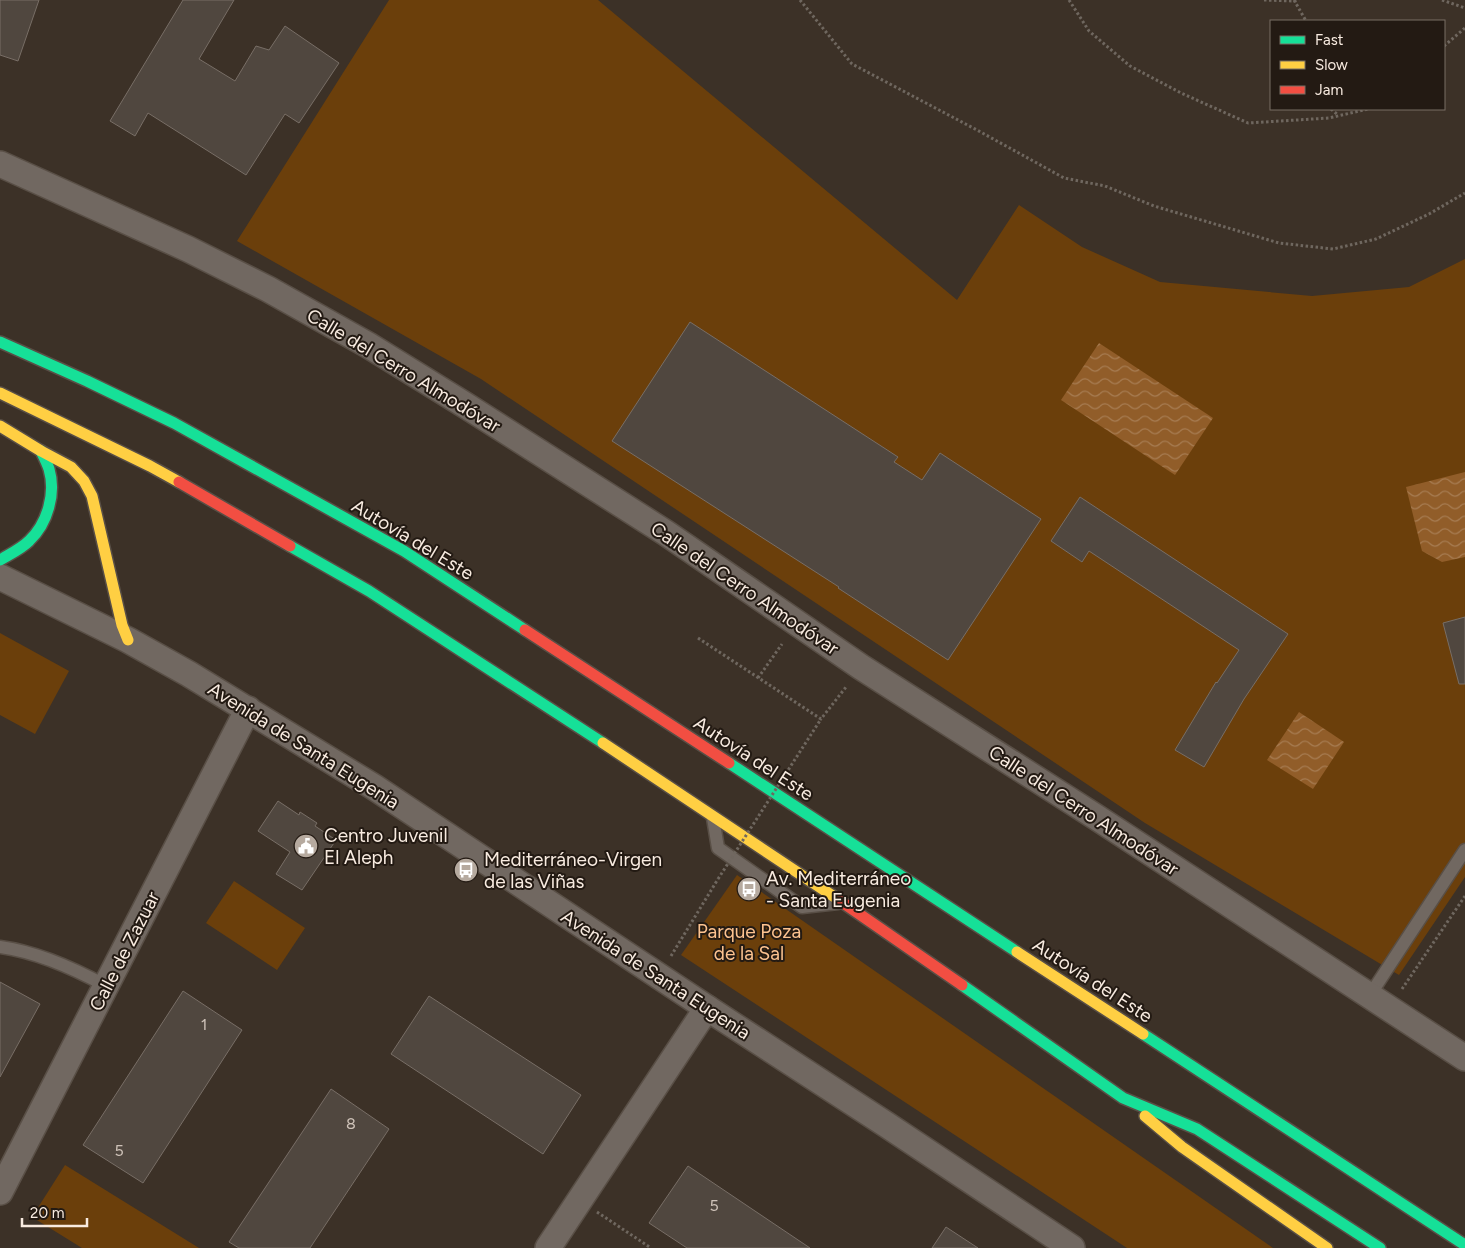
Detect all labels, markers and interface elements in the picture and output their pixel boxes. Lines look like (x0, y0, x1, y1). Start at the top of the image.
legend (1270, 20, 1445, 110)
text: Fast (1315, 31, 1344, 49)
text: Slow (1315, 56, 1348, 74)
text: Jam (1315, 81, 1343, 99)
street label: Calle del Cerro Almodóvar (303, 303, 505, 438)
street label: Autovía del Este (348, 494, 478, 585)
street label: Calle del Cerro Almodóvar (646, 517, 844, 660)
street label: Avenida de Santa Eugenia (204, 677, 404, 814)
street label: Autovía del Este (690, 711, 818, 806)
street label: Calle del Cerro Almodóvar (984, 740, 1183, 881)
place label: Centro Juvenil El Aleph (324, 824, 448, 869)
public building icon: Centro Juvenil El Aleph (293, 833, 319, 859)
place label: Mediterráneo-Virgen de las Viñas (484, 848, 662, 893)
bus stop icon: Mediterráneo-Virgen de las Viñas (453, 857, 479, 883)
place label: Av. Mediterráneo - Santa Eugenia (766, 867, 911, 912)
bus stop icon: Av. Mediterráneo - Santa Eugenia (736, 876, 762, 902)
street label: Calle de Zazuar (84, 887, 165, 1015)
street label: Avenida de Santa Eugenia (557, 905, 755, 1044)
park label: Parque Poza de la Sal (697, 920, 801, 965)
street label: Autovía del Este (1029, 933, 1157, 1028)
house number: 1 (201, 1015, 207, 1034)
house number: 8 (346, 1114, 356, 1133)
house number: 5 (114, 1141, 124, 1160)
scale bar (22, 1196, 88, 1228)
house number: 5 (709, 1196, 719, 1215)
text: 20 m (30, 1204, 64, 1222)

